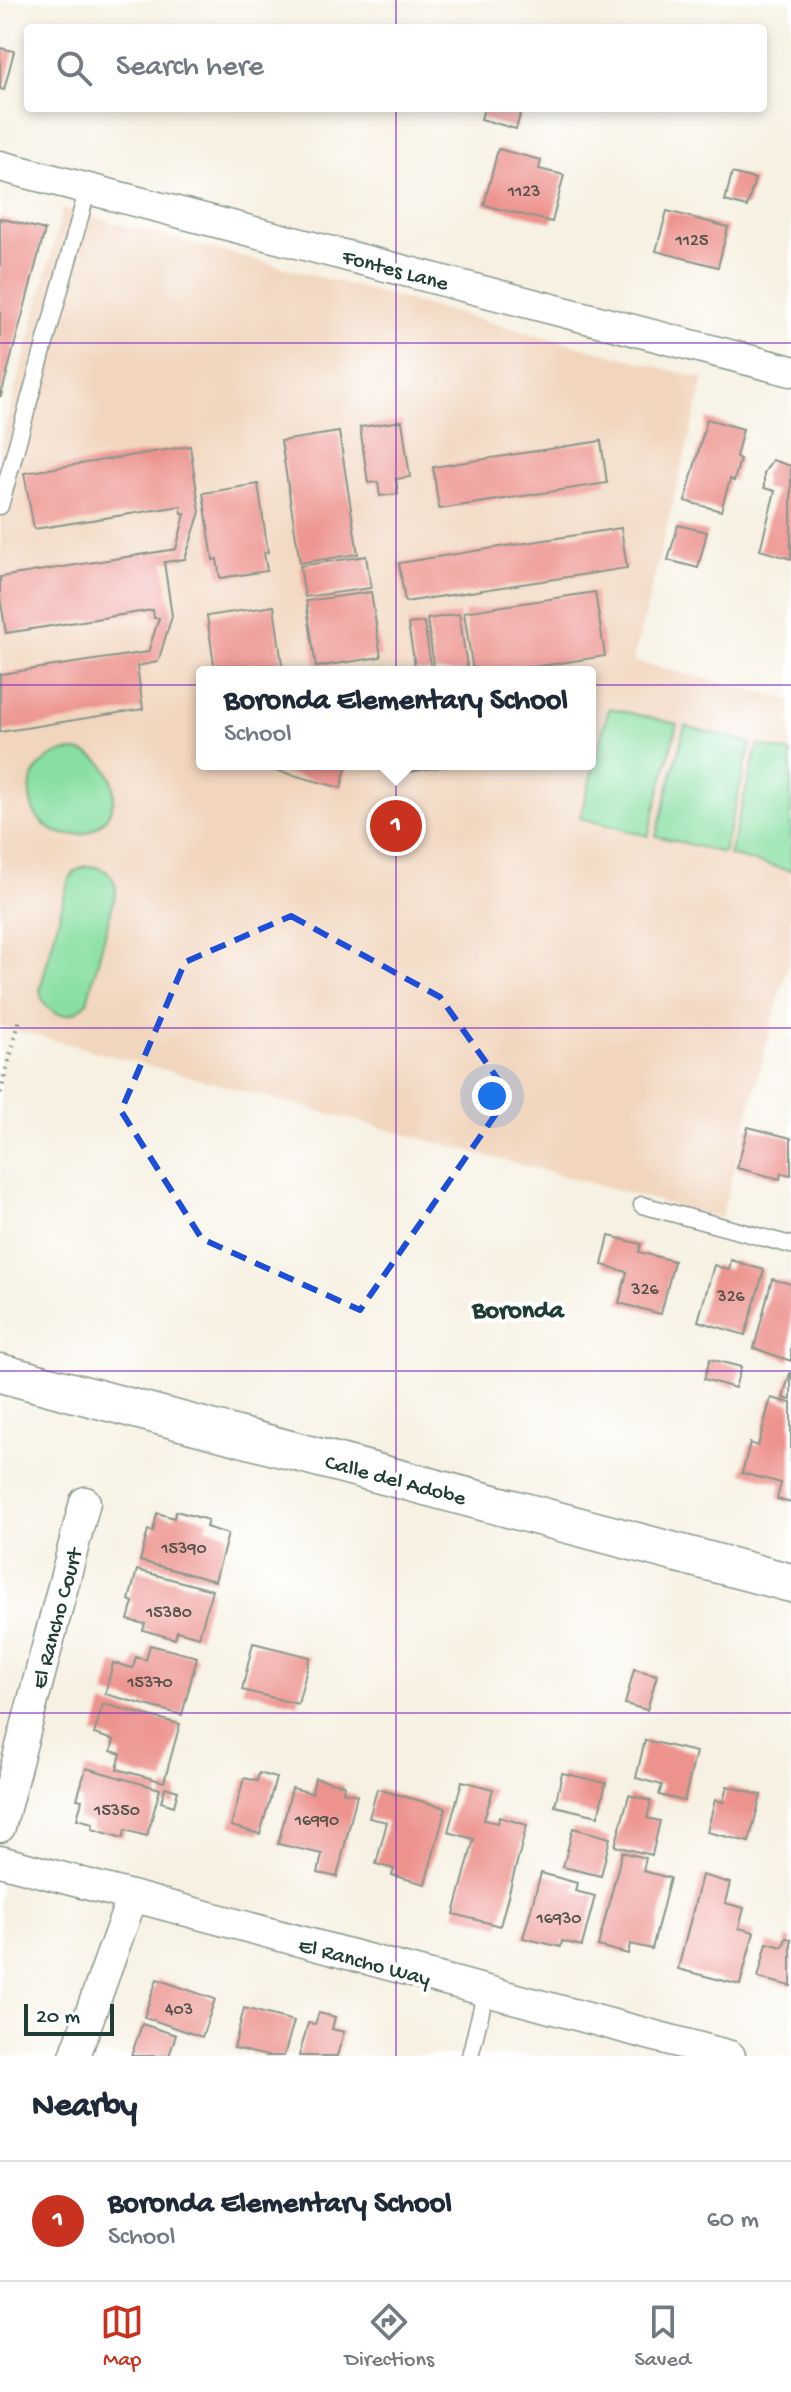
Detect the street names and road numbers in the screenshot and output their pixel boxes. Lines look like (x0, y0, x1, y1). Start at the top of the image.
street label: Fontes Lane (338, 245, 452, 299)
street label: Calle del Adobe (322, 1451, 469, 1513)
street label: El Rancho Court (28, 1544, 91, 1692)
street label: El Rancho Way (295, 1934, 433, 1994)

